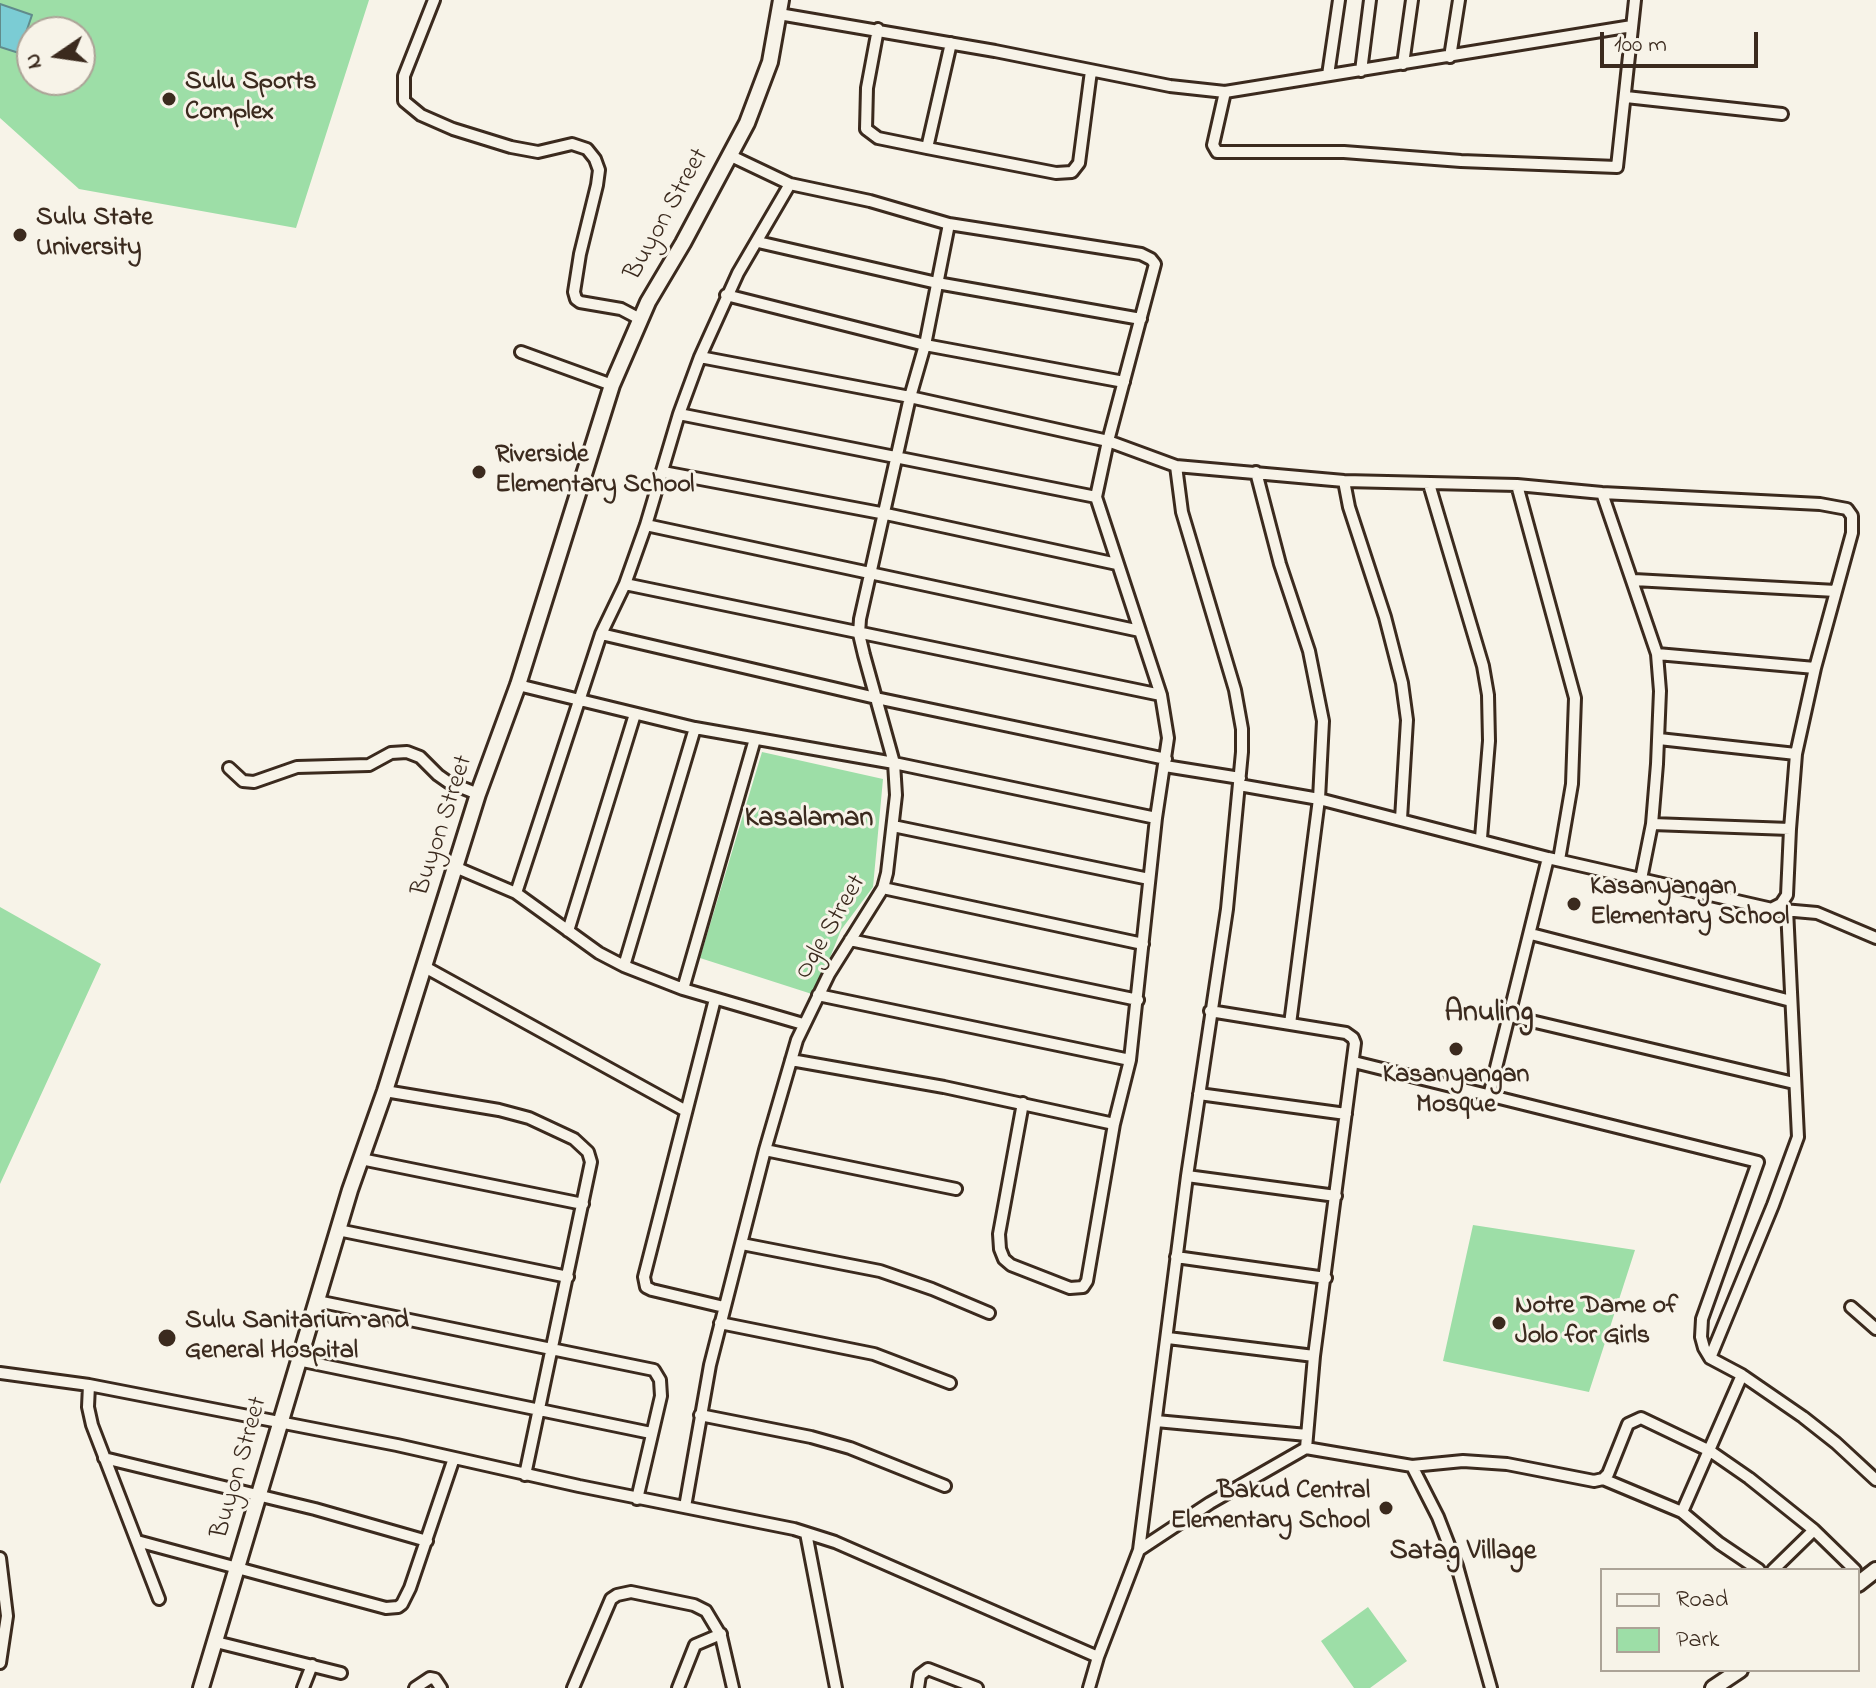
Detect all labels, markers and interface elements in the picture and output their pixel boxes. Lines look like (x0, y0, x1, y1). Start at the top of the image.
north arrow (16, 16, 96, 96)
scale bar (1604, 16, 1762, 66)
text: 100 m (1614, 28, 1667, 63)
text: N (17, 50, 52, 72)
place label: Sulu Sports Complex (185, 68, 317, 130)
marker: Sulu Sports Complex (160, 90, 178, 108)
street label: Buyon Street (619, 144, 717, 286)
place label: Sulu State University (36, 204, 153, 266)
marker: Sulu State University (11, 226, 29, 244)
place label: Riverside Elementary School (495, 441, 694, 502)
marker: Riverside Elementary School (470, 463, 488, 481)
street label: Buyon Street (407, 752, 481, 900)
district label: Kasalaman (745, 803, 873, 837)
street label: Ogle Street (790, 870, 874, 986)
place label: Kasanyangan Elementary School (1590, 873, 1789, 934)
marker: Kasanyangan Elementary School (1565, 895, 1583, 913)
district label: Anuling (1444, 997, 1534, 1033)
marker: Kasanyangan Mosque (1447, 1040, 1465, 1058)
place label: Kasanyangan Mosque (1383, 1061, 1529, 1122)
place label: Notre Dame of Jolo for Girls (1515, 1292, 1678, 1354)
place label: Sulu Sanitarium and General Hospital (185, 1307, 409, 1368)
marker: Notre Dame of Jolo for Girls (1490, 1314, 1508, 1332)
marker: Sulu Sanitarium and General Hospital (156, 1327, 178, 1349)
street label: Buyon Street (206, 1394, 276, 1542)
place label: Bakud Central Elementary School (1171, 1477, 1370, 1538)
marker: Bakud Central Elementary School (1377, 1499, 1395, 1517)
district label: Satag Village (1390, 1536, 1536, 1570)
legend (1600, 1568, 1860, 1672)
text: Road (1676, 1583, 1728, 1618)
text: Park (1676, 1623, 1719, 1658)

